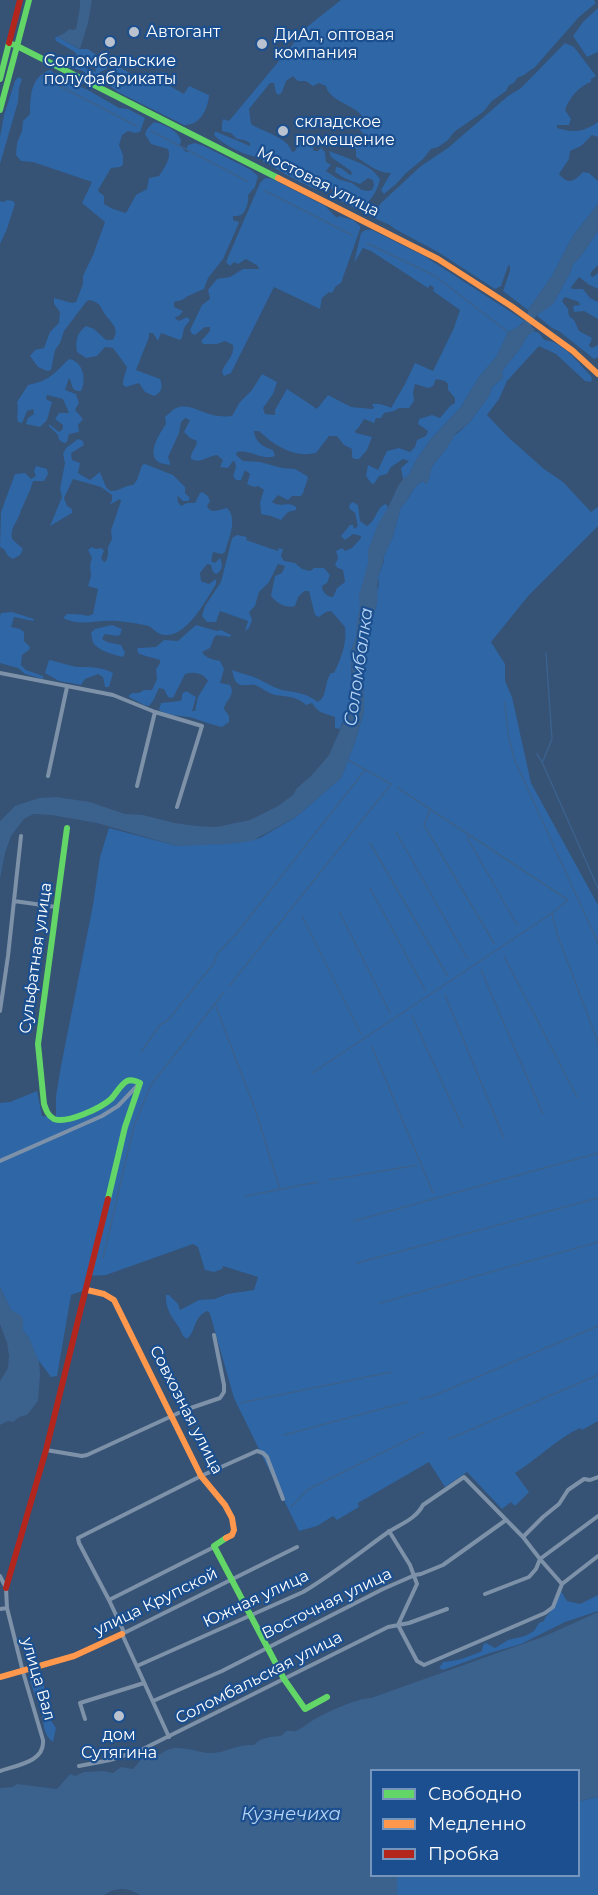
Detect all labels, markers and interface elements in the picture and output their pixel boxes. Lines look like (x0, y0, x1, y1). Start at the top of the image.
place label: Автогант (146, 22, 220, 42)
marker: Автогант (127, 25, 141, 39)
place label: ДиАл, оптовая компания (274, 25, 394, 63)
marker: Соломбальские полуфабрикаты (103, 35, 117, 49)
marker: ДиАл, оптовая компания (255, 37, 269, 51)
place label: Соломбальские полуфабрикаты (44, 51, 176, 89)
place label: складское помещение (295, 112, 395, 150)
marker: складское помещение (276, 124, 290, 138)
street label: Мостовая улица (254, 143, 382, 221)
water label: Соломбалка (340, 606, 378, 728)
street label: Сульфатная улица (16, 881, 56, 1035)
street label: Совхозная улица (145, 1342, 227, 1478)
street label: улица Крупской (91, 1564, 221, 1640)
street label: Восточная улица (259, 1564, 395, 1644)
street label: Южная улица (200, 1566, 312, 1632)
street label: Соломбальская улица (172, 1628, 346, 1728)
street label: улица Вал (17, 1635, 59, 1723)
marker: дом Сутягина (112, 1709, 126, 1723)
place label: дом Сутягина (81, 1725, 157, 1763)
legend (370, 1769, 580, 1877)
text: Свободно (428, 1783, 522, 1805)
water label: Кузнечиха (241, 1804, 341, 1826)
text: Медленно (428, 1813, 526, 1835)
text: Пробка (428, 1843, 499, 1865)

